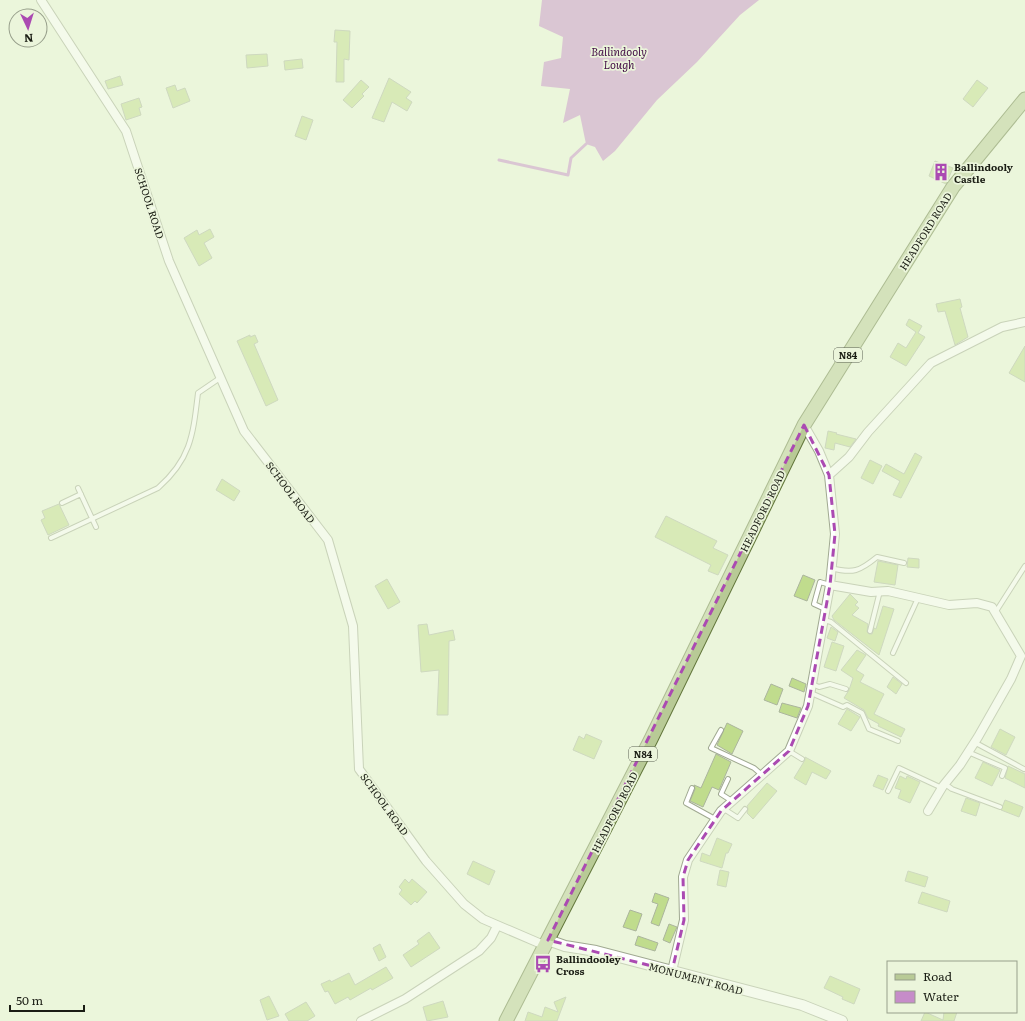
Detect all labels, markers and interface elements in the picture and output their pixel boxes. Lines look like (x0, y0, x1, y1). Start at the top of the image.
north arrow (8, 8, 48, 48)
text: N (24, 31, 34, 47)
water label: Ballindooly Lough (591, 43, 647, 72)
place label: Ballindooly Castle (954, 159, 1014, 186)
building icon: Ballindooly Castle (931, 162, 951, 182)
street label: SCHOOL ROAD (131, 166, 169, 241)
street label: HEADFORD ROAD (895, 189, 955, 273)
road number: N84 (834, 348, 862, 362)
street label: SCHOOL ROAD (263, 458, 319, 526)
street label: HEADFORD ROAD (736, 467, 788, 554)
road number: N84 (629, 747, 657, 761)
street label: HEADFORD ROAD (587, 768, 641, 855)
street label: SCHOOL ROAD (357, 770, 413, 839)
place label: Ballindooley Cross (556, 951, 621, 978)
bus stop icon: Ballindooley Cross (533, 954, 553, 974)
street label: MONUMENT ROAD (647, 958, 745, 998)
legend (887, 961, 1017, 1013)
text: Road (923, 967, 953, 985)
scale bar (10, 987, 84, 1013)
text: Water (923, 987, 959, 1005)
text: 50 m (16, 991, 43, 1009)

